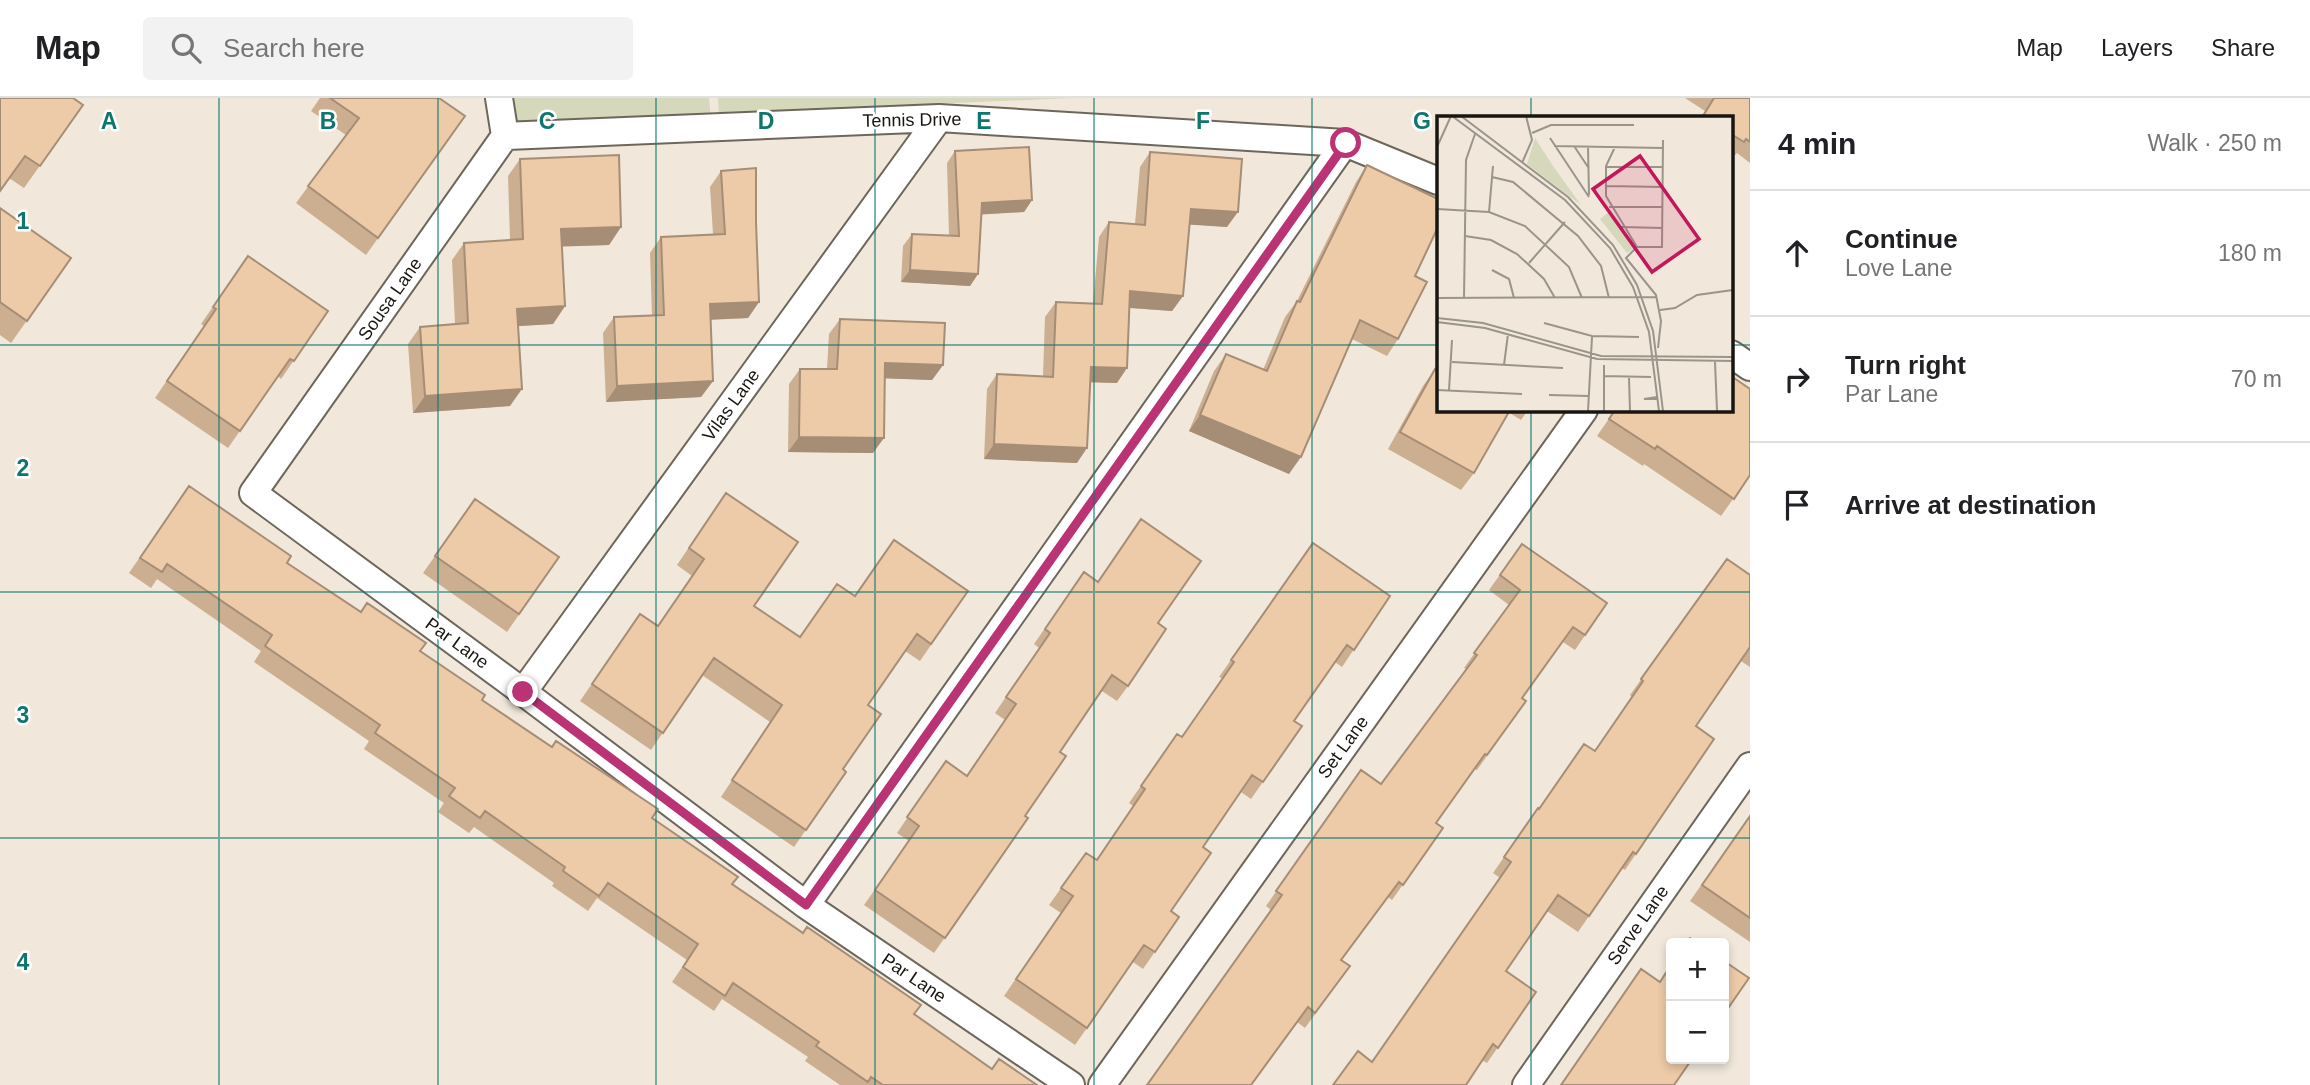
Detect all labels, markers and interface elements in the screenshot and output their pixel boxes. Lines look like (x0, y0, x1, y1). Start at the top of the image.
search box (143, 17, 633, 80)
text: Map (35, 29, 101, 66)
icon: search (167, 29, 205, 67)
text: Search here (223, 33, 365, 63)
text: Map (2016, 34, 2063, 61)
text: Layers (2101, 34, 2173, 61)
text: Share (2211, 34, 2275, 61)
text: A (101, 108, 117, 134)
text: B (320, 108, 336, 134)
text: C (539, 108, 555, 134)
text: D (758, 108, 774, 134)
text: E (976, 108, 992, 134)
text: F (1196, 108, 1210, 134)
text: G (1413, 108, 1431, 134)
street label: Tennis Drive (862, 109, 962, 131)
inset map (1437, 116, 1732, 411)
route start (1330, 127, 1361, 158)
text: 4 min (1778, 127, 1856, 160)
text: Walk · 250 m (2147, 130, 2282, 156)
text: 1 (17, 208, 30, 234)
text: Continue (1845, 224, 1958, 254)
icon: ahead (1778, 234, 1816, 272)
text: 180 m (2218, 240, 2282, 266)
street label: Sousa Lane (354, 254, 426, 344)
text: Love Lane (1845, 255, 1952, 281)
text: Turn right (1845, 350, 1966, 380)
icon: right (1778, 360, 1816, 398)
street label: Vilas Lane (698, 365, 764, 445)
text: 70 m (2231, 366, 2282, 392)
text: Par Lane (1845, 381, 1938, 407)
text: 2 (17, 455, 29, 481)
icon: arrive (1778, 486, 1816, 524)
text: Arrive at destination (1845, 490, 2096, 520)
street label: Par Lane (422, 613, 492, 673)
route end (507, 676, 538, 707)
text: 3 (17, 702, 29, 728)
street label: Set Lane (1314, 712, 1372, 782)
street label: Serve Lane (1603, 882, 1673, 968)
map controls (1666, 938, 1729, 1064)
button: + (1666, 938, 1729, 1001)
text: 4 (17, 949, 30, 975)
street label: Par Lane (878, 949, 950, 1007)
button: − (1666, 1001, 1729, 1064)

